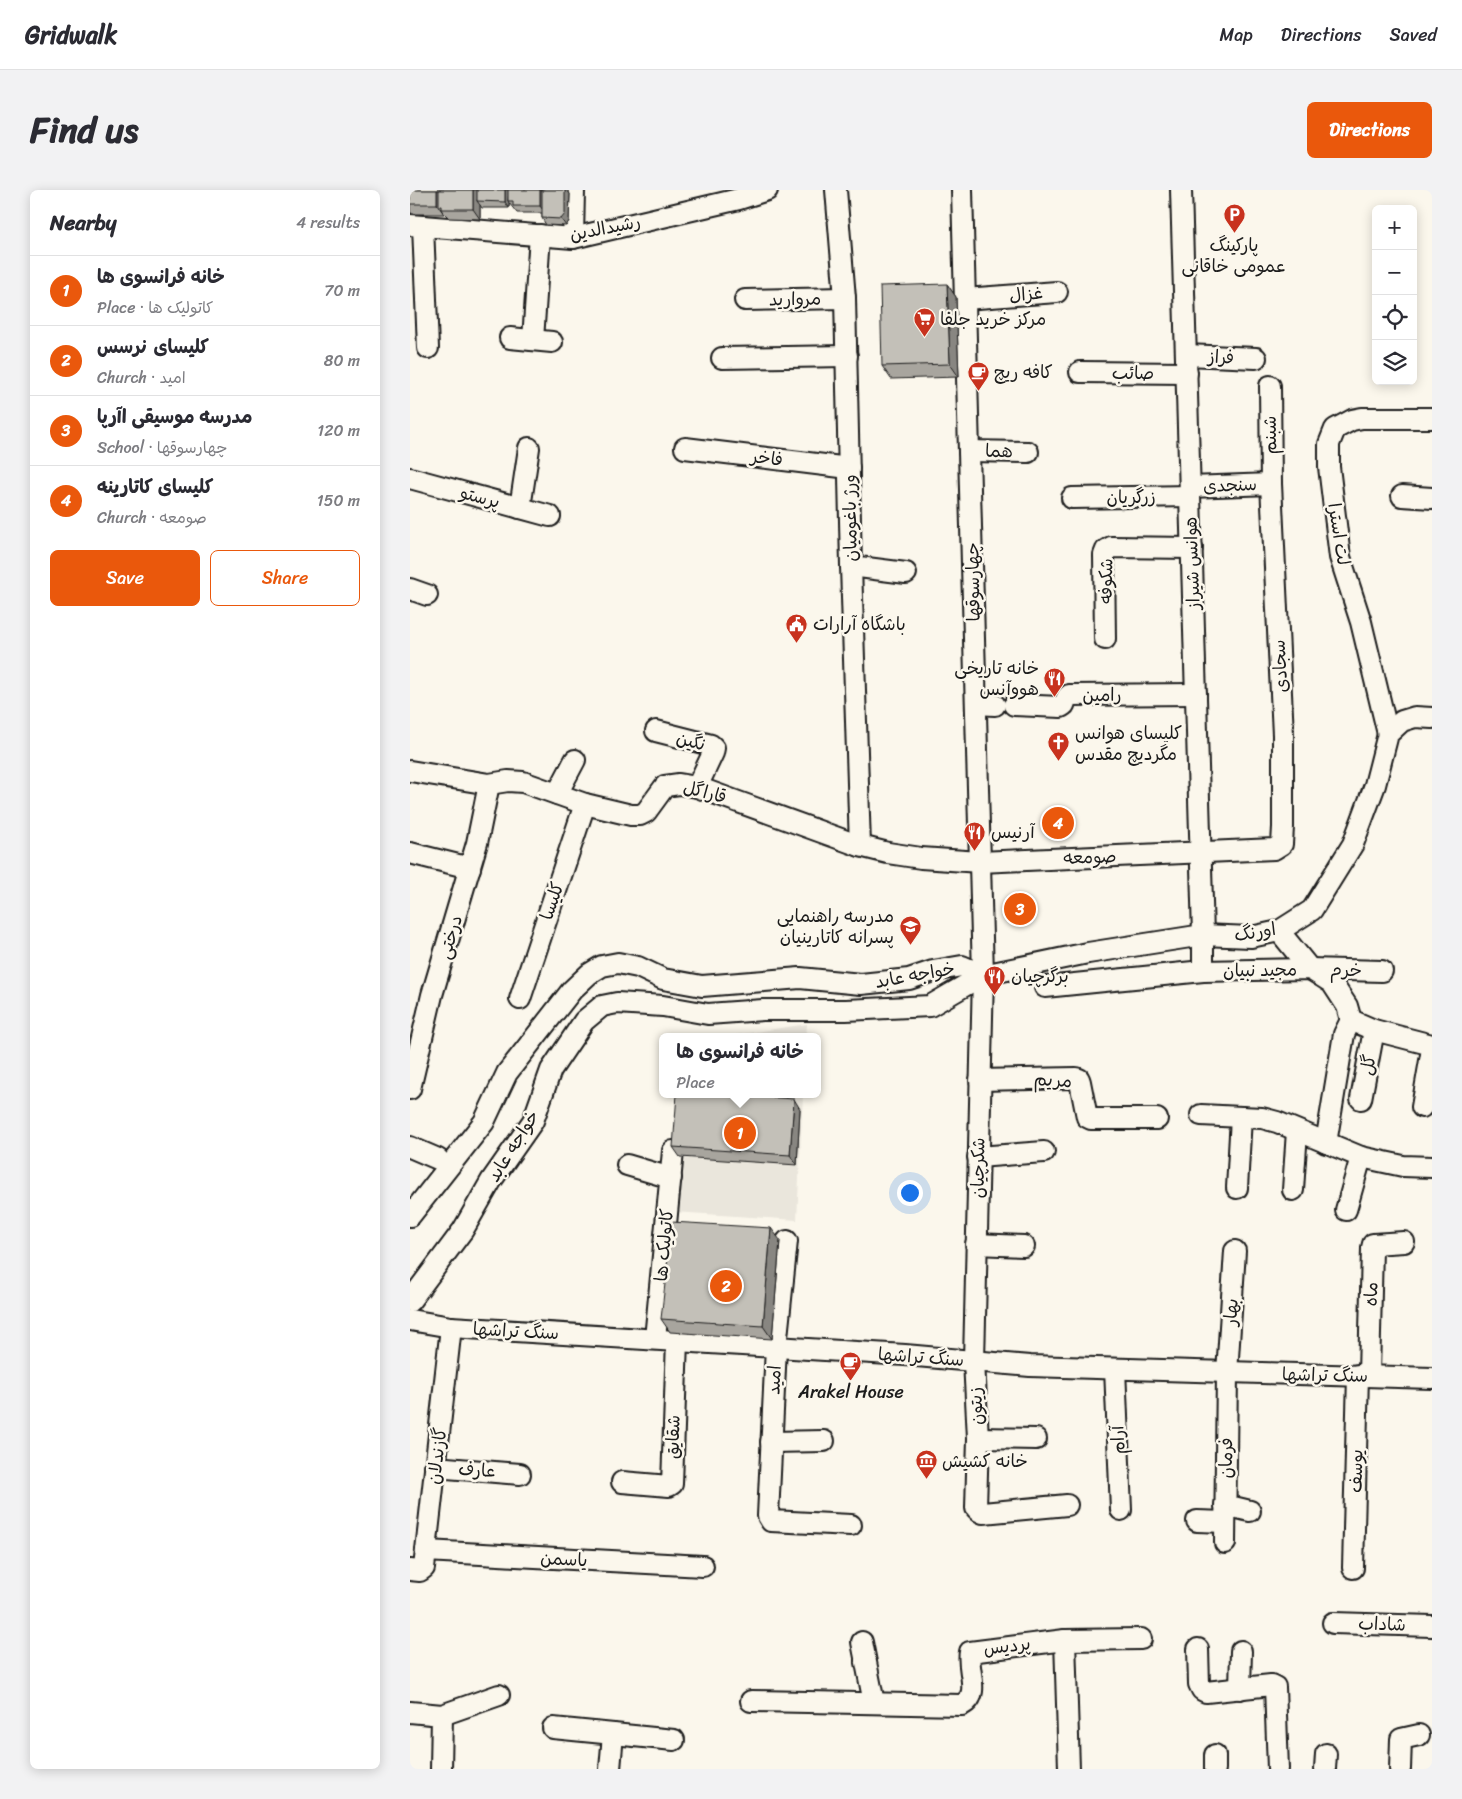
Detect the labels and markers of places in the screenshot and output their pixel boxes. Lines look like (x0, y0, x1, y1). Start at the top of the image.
parking icon: پارکینگ عمومی خاقانی (1222, 203, 1246, 234)
place label: پارکینگ عمومی خاقانی (1181, 229, 1287, 282)
place label: مرکز خرید جلفا (940, 303, 1046, 335)
supermarket icon: مرکز خرید جلفا (912, 307, 936, 338)
place label: کافه ریچ (994, 356, 1053, 388)
cafe icon: کافه ریچ (966, 360, 990, 391)
place label: باشگاه آرارات (813, 608, 906, 640)
public building icon: باشگاه آرارات (785, 612, 809, 643)
place label: خانه تاریخی هووآنس (954, 652, 1039, 705)
restaurant icon: خانه تاریخی هووآنس (1043, 666, 1067, 697)
place label: کلیسای هوانس مگردیچ مقدس (1075, 717, 1182, 770)
church icon: کلیسای هوانس مگردیچ مقدس (1047, 731, 1071, 762)
pin: 4 (1042, 804, 1074, 842)
place label: آرنیس (991, 816, 1036, 848)
restaurant icon: آرنیس (963, 820, 987, 851)
pin: 3 (1004, 890, 1036, 928)
place label: مدرسه راهنمایی پسرانه کاتارینیان (777, 900, 894, 953)
school or university icon: مدرسه راهنمایی پسرانه کاتارینیان (898, 914, 922, 945)
place label: برگرچیان (1011, 960, 1069, 992)
restaurant icon: برگرچیان (983, 964, 1007, 995)
pin: 1 (724, 1114, 756, 1152)
pin: 2 (710, 1267, 742, 1305)
cafe icon: Arakel House (839, 1350, 863, 1381)
place label: Arakel House (797, 1376, 904, 1408)
place label: خانه کشیش (942, 1445, 1028, 1477)
museum icon: خانه کشیش (914, 1449, 938, 1480)

